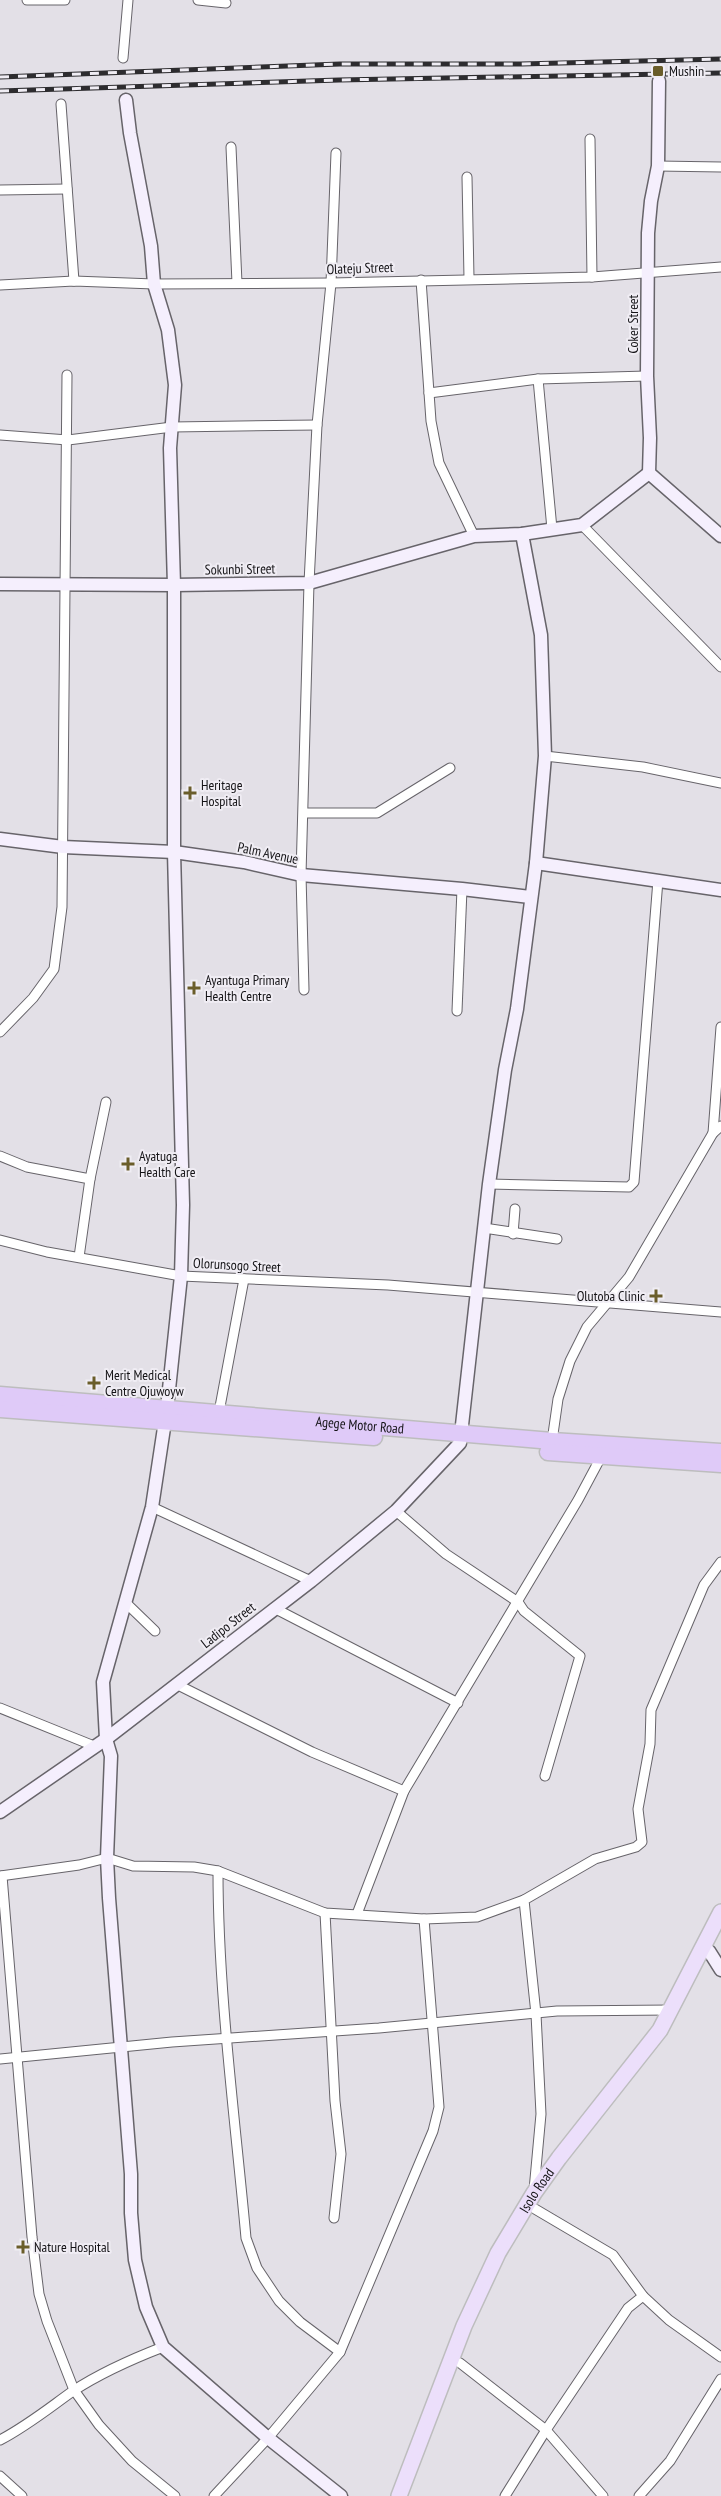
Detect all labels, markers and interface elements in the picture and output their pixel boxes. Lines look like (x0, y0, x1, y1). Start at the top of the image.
place label: Mushin (669, 62, 704, 80)
marker: Mushin (651, 64, 665, 78)
street label: Olateju Street (326, 258, 394, 278)
street label: Coker Street (624, 294, 642, 353)
street label: Sokunbi Street (204, 559, 276, 579)
place label: Heritage Hospital (201, 776, 243, 810)
marker: Heritage Hospital (183, 786, 197, 800)
street label: Palm Avenue (236, 838, 300, 868)
place label: Ayantuga Primary Health Centre (205, 971, 290, 1005)
marker: Ayantuga Primary Health Centre (187, 981, 201, 995)
place label: Ayatuga Health Care (139, 1147, 196, 1181)
marker: Ayatuga Health Care (121, 1157, 135, 1171)
street label: Olorunsogo Street (193, 1254, 281, 1276)
place label: Olutoba Clinic (577, 1287, 645, 1305)
marker: Olutoba Clinic (649, 1289, 663, 1303)
place label: Merit Medical Centre Ojuwoyw (105, 1366, 185, 1400)
marker: Merit Medical Centre Ojuwoyw (87, 1376, 101, 1390)
street label: Agege Motor Road (315, 1412, 405, 1438)
street label: Ladipo Street (197, 1598, 259, 1652)
street label: Isolo Road (515, 2164, 558, 2216)
place label: Nature Hospital (34, 2238, 111, 2256)
marker: Nature Hospital (16, 2240, 30, 2254)

